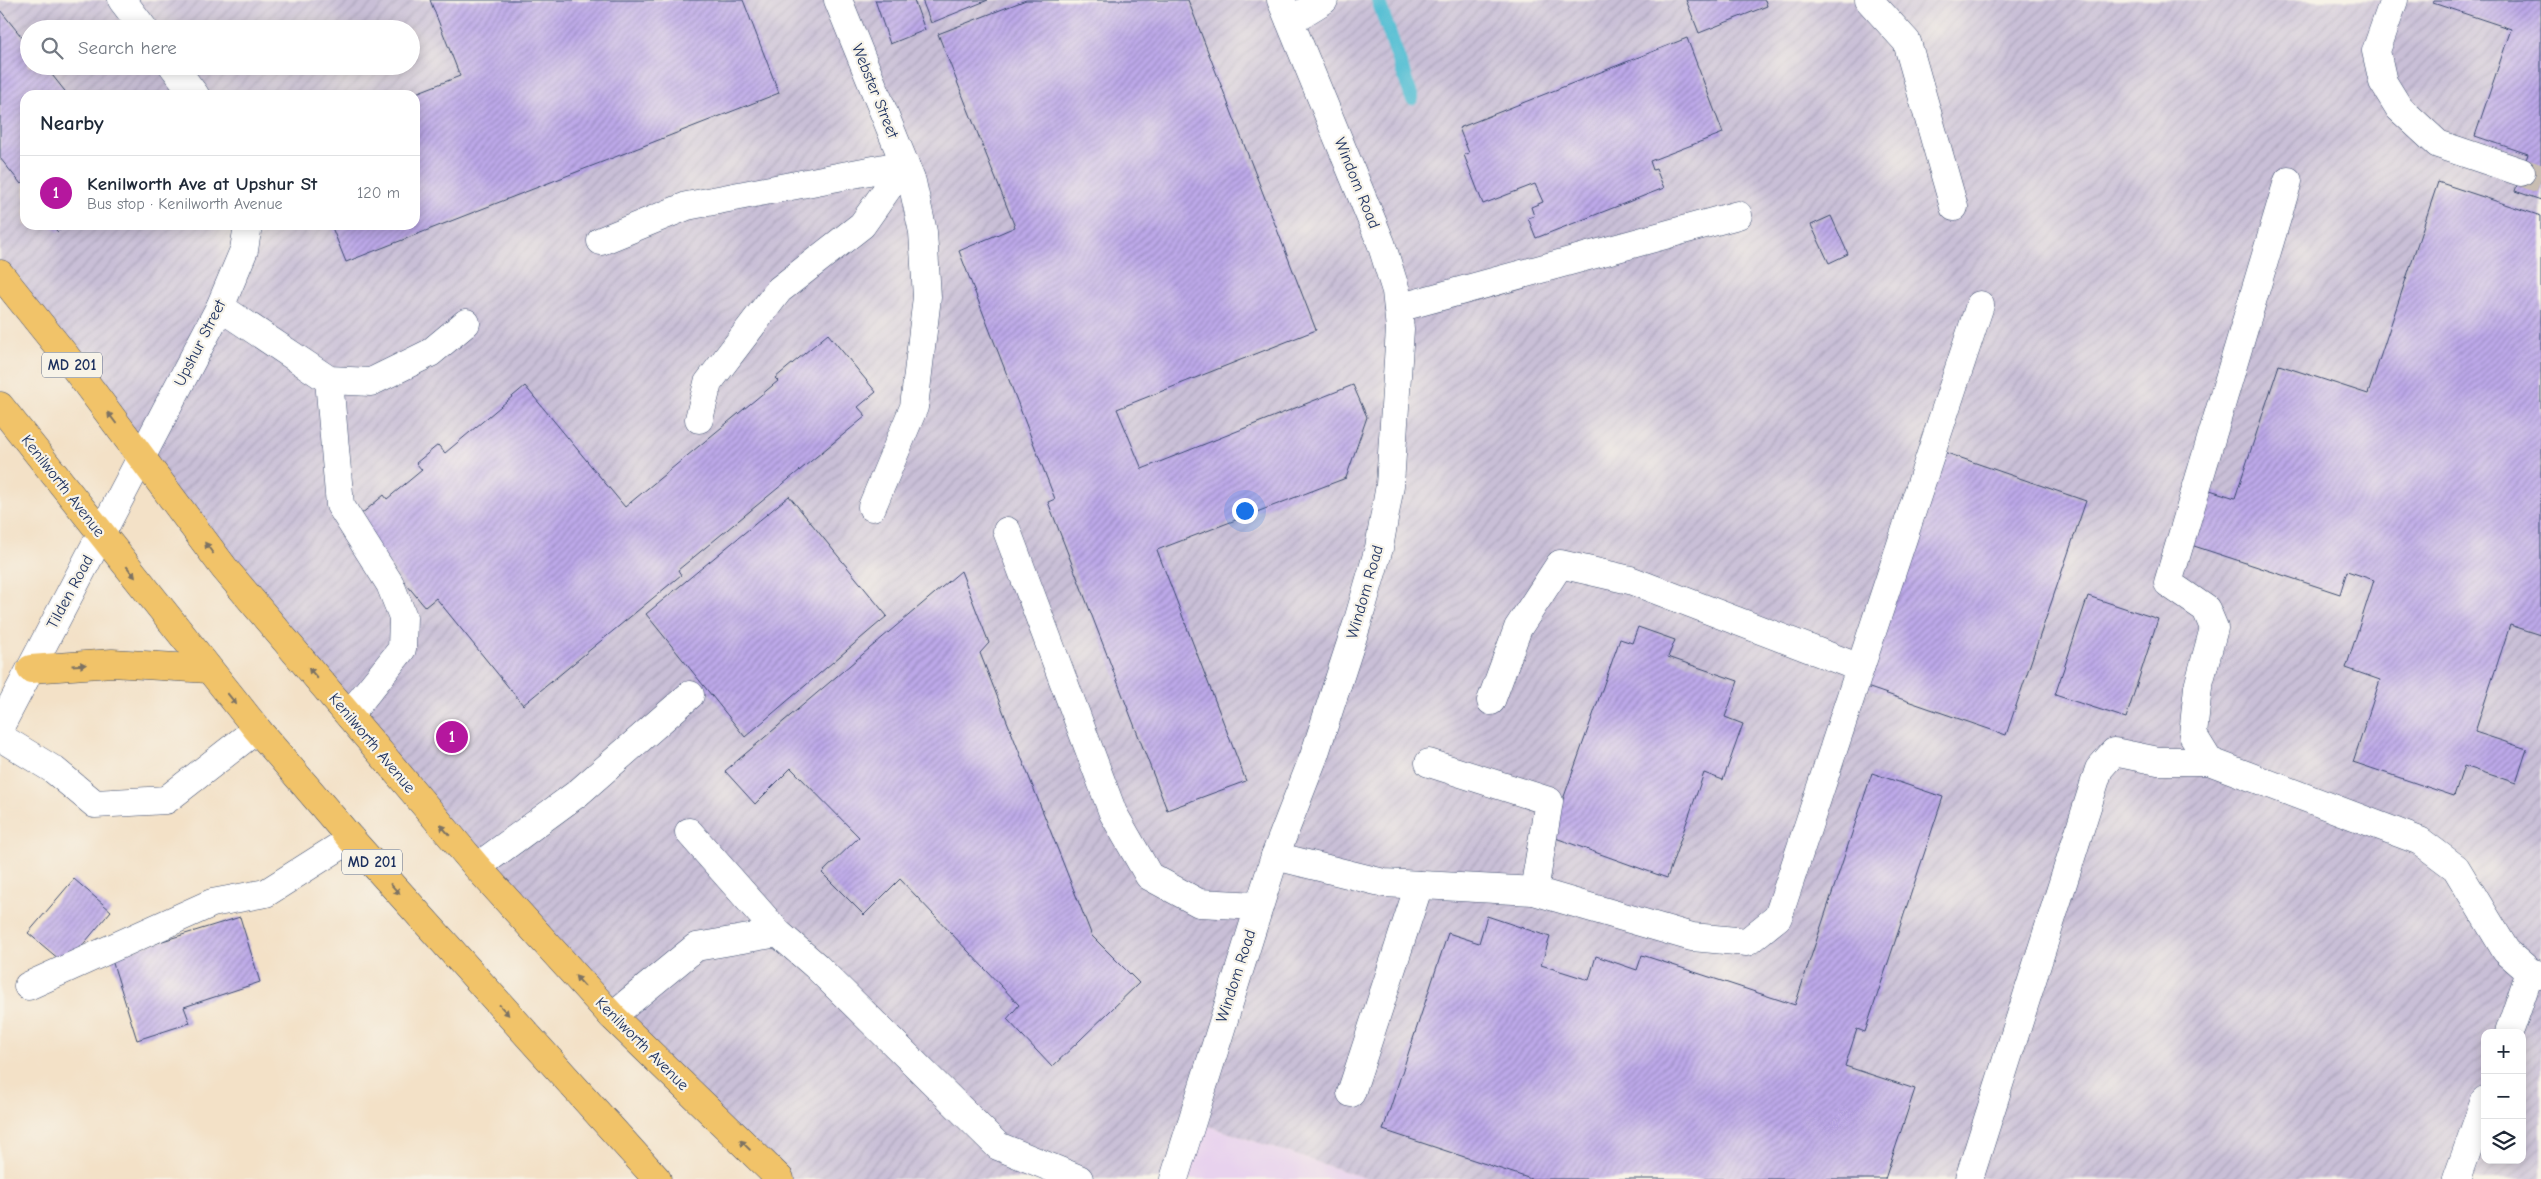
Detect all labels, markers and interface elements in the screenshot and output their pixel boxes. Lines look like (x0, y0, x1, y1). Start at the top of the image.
search box (20, 20, 420, 75)
icon: search (38, 34, 66, 62)
text: Search here (78, 37, 177, 59)
street label: Webster Street (848, 41, 902, 141)
text: Nearby (40, 111, 104, 135)
street label: Windom Road (1331, 135, 1383, 231)
text: Kenilworth Ave at Upshur St (87, 173, 317, 195)
text: 1 (53, 184, 59, 202)
text: 120 m (357, 184, 400, 202)
text: Bus stop · Kenilworth Avenue (87, 195, 283, 213)
street label: Upshur Street (171, 296, 230, 389)
road number: MD 201 (42, 352, 102, 378)
one-way arrow (107, 411, 117, 425)
street label: Kenilworth Avenue (18, 431, 108, 541)
your location (1232, 498, 1258, 524)
one-way arrow (204, 541, 214, 555)
street label: Windom Road (1343, 543, 1387, 641)
street label: Tilden Road (43, 552, 97, 632)
one-way arrow (125, 565, 136, 578)
one-way arrow (71, 661, 87, 669)
one-way arrow (307, 667, 318, 680)
street label: Kenilworth Avenue (325, 690, 419, 796)
one-way arrow (227, 692, 238, 705)
pin: 1 (436, 718, 468, 756)
one-way arrow (440, 823, 451, 836)
road number: MD 201 (342, 850, 402, 874)
one-way arrow (390, 882, 401, 895)
street label: Windom Road (1213, 927, 1259, 1025)
one-way arrow (574, 976, 586, 988)
street label: Kenilworth Avenue (592, 994, 692, 1094)
one-way arrow (498, 1003, 509, 1016)
map controls (2481, 1029, 2526, 1164)
button: + (2481, 1029, 2526, 1074)
button: − (2481, 1074, 2526, 1119)
button: layers (2481, 1119, 2526, 1164)
one-way arrow (740, 1139, 752, 1151)

